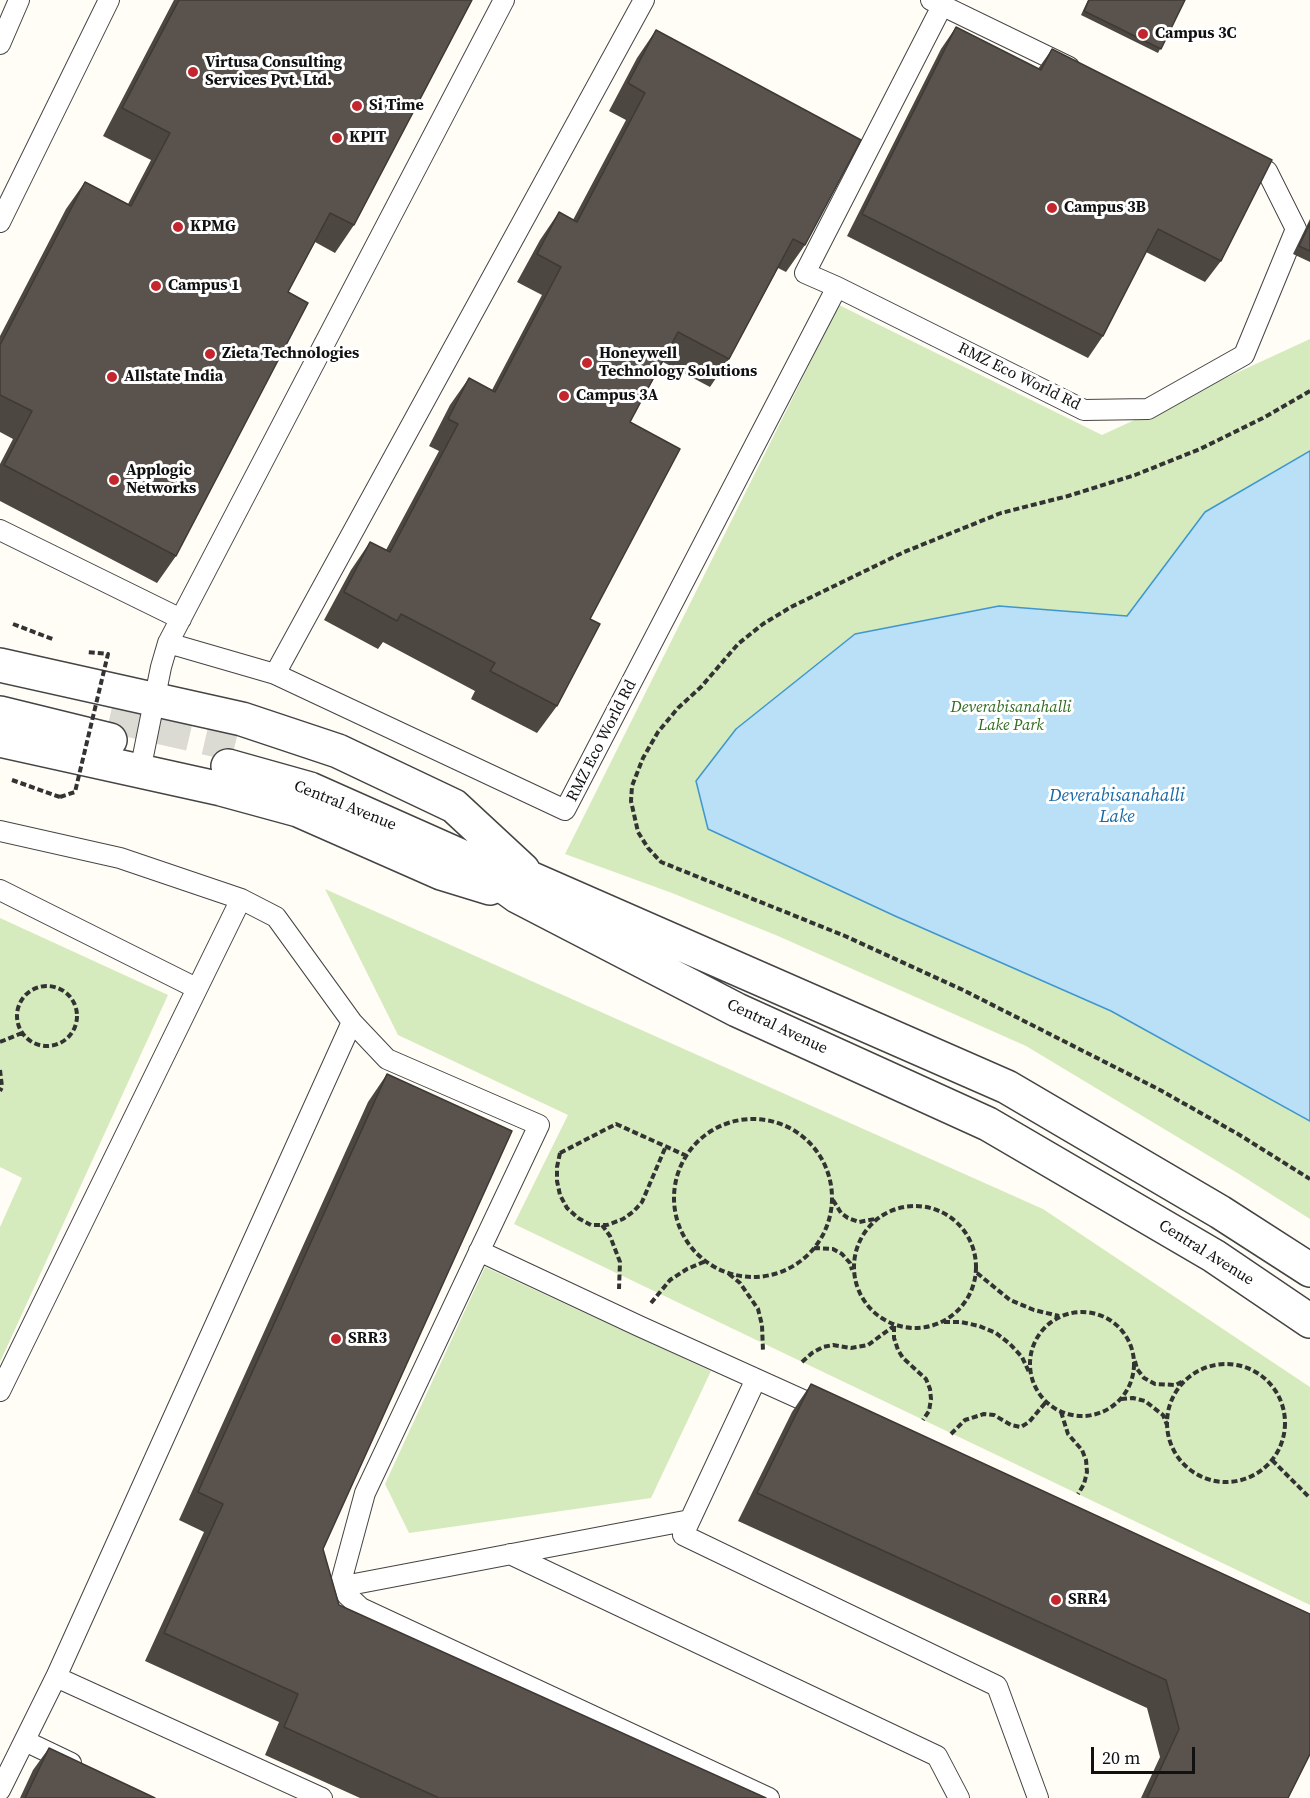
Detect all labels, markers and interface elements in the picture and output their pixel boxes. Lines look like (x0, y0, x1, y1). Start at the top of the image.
place label: Campus 3C (1155, 24, 1237, 44)
marker: Campus 3C (1136, 27, 1150, 41)
place label: Virtusa Consulting Services Pvt. Ltd. (205, 53, 342, 91)
marker: Virtusa Consulting Services Pvt. Ltd. (186, 65, 200, 79)
place label: Si Time (369, 96, 424, 116)
marker: Si Time (350, 99, 364, 113)
place label: KPIT (349, 128, 386, 148)
marker: KPIT (330, 131, 344, 145)
place label: Campus 3B (1064, 198, 1146, 218)
marker: Campus 3B (1045, 201, 1059, 215)
place label: KPMG (190, 217, 236, 237)
marker: KPMG (171, 220, 185, 234)
place label: Campus 1 (168, 276, 240, 296)
marker: Campus 1 (149, 279, 163, 293)
street label: RMZ Eco World Rd (955, 339, 1083, 415)
place label: Zieta Technologies (222, 344, 359, 364)
place label: Honeywell Technology Solutions (599, 344, 757, 382)
marker: Zieta Technologies (203, 347, 217, 361)
marker: Honeywell Technology Solutions (580, 356, 594, 370)
place label: Allstate India (124, 367, 223, 387)
marker: Allstate India (105, 370, 119, 384)
place label: Campus 3A (576, 386, 658, 406)
marker: Campus 3A (557, 389, 571, 403)
place label: Applogic Networks (126, 461, 196, 499)
marker: Applogic Networks (107, 473, 121, 487)
street label: RMZ Eco World Rd (563, 677, 641, 805)
park label: Deverabisanahalli Lake Park (951, 698, 1071, 736)
street label: Central Avenue (291, 777, 399, 835)
water label: Deverabisanahalli Lake (1049, 785, 1185, 828)
street label: Central Avenue (724, 995, 830, 1059)
street label: Central Avenue (1155, 1216, 1257, 1290)
place label: SRR3 (348, 1329, 387, 1349)
marker: SRR3 (329, 1332, 343, 1346)
place label: SRR4 (1068, 1590, 1107, 1610)
marker: SRR4 (1049, 1593, 1063, 1607)
scale bar (1094, 1735, 1198, 1773)
text: 20 m (1102, 1745, 1140, 1770)

